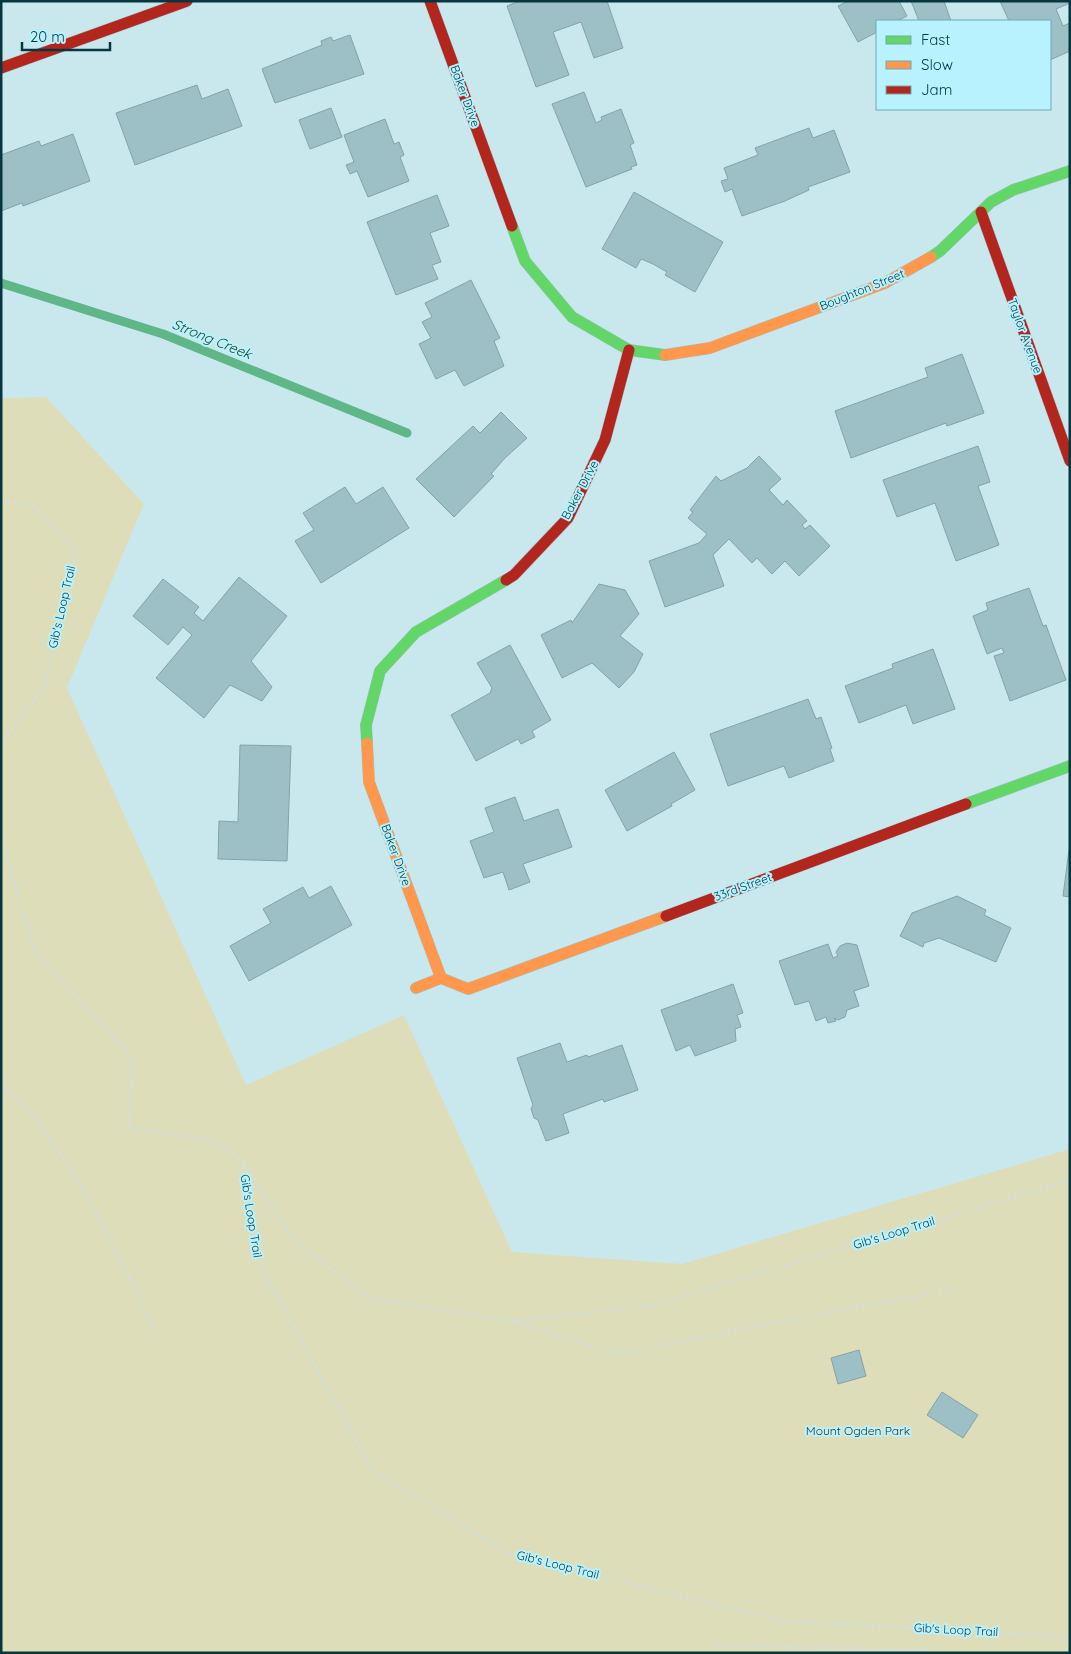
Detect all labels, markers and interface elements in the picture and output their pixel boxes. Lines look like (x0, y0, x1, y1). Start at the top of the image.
scale bar (22, 20, 110, 52)
legend (876, 20, 1051, 110)
text: 20 m (30, 27, 65, 46)
text: Fast (921, 30, 950, 49)
text: Slow (921, 55, 953, 74)
street label: Baker Drive (447, 63, 484, 129)
text: Jam (921, 80, 952, 99)
street label: Boughton Street (817, 266, 906, 313)
street label: Taylor Avenue (1005, 296, 1046, 376)
water label: Strong Creek (170, 315, 256, 364)
street label: Baker Drive (558, 457, 601, 522)
street label: Gib's Loop Trail (45, 564, 78, 650)
street label: Baker Drive (378, 822, 415, 888)
street label: 33rd Street (712, 869, 774, 904)
street label: Gib's Loop Trail (237, 1173, 266, 1259)
street label: Gib's Loop Trail (851, 1213, 936, 1252)
park label: Mount Ogden Park (806, 1423, 910, 1438)
street label: Gib's Loop Trail (515, 1547, 601, 1582)
street label: Gib's Loop Trail (913, 1620, 999, 1639)

